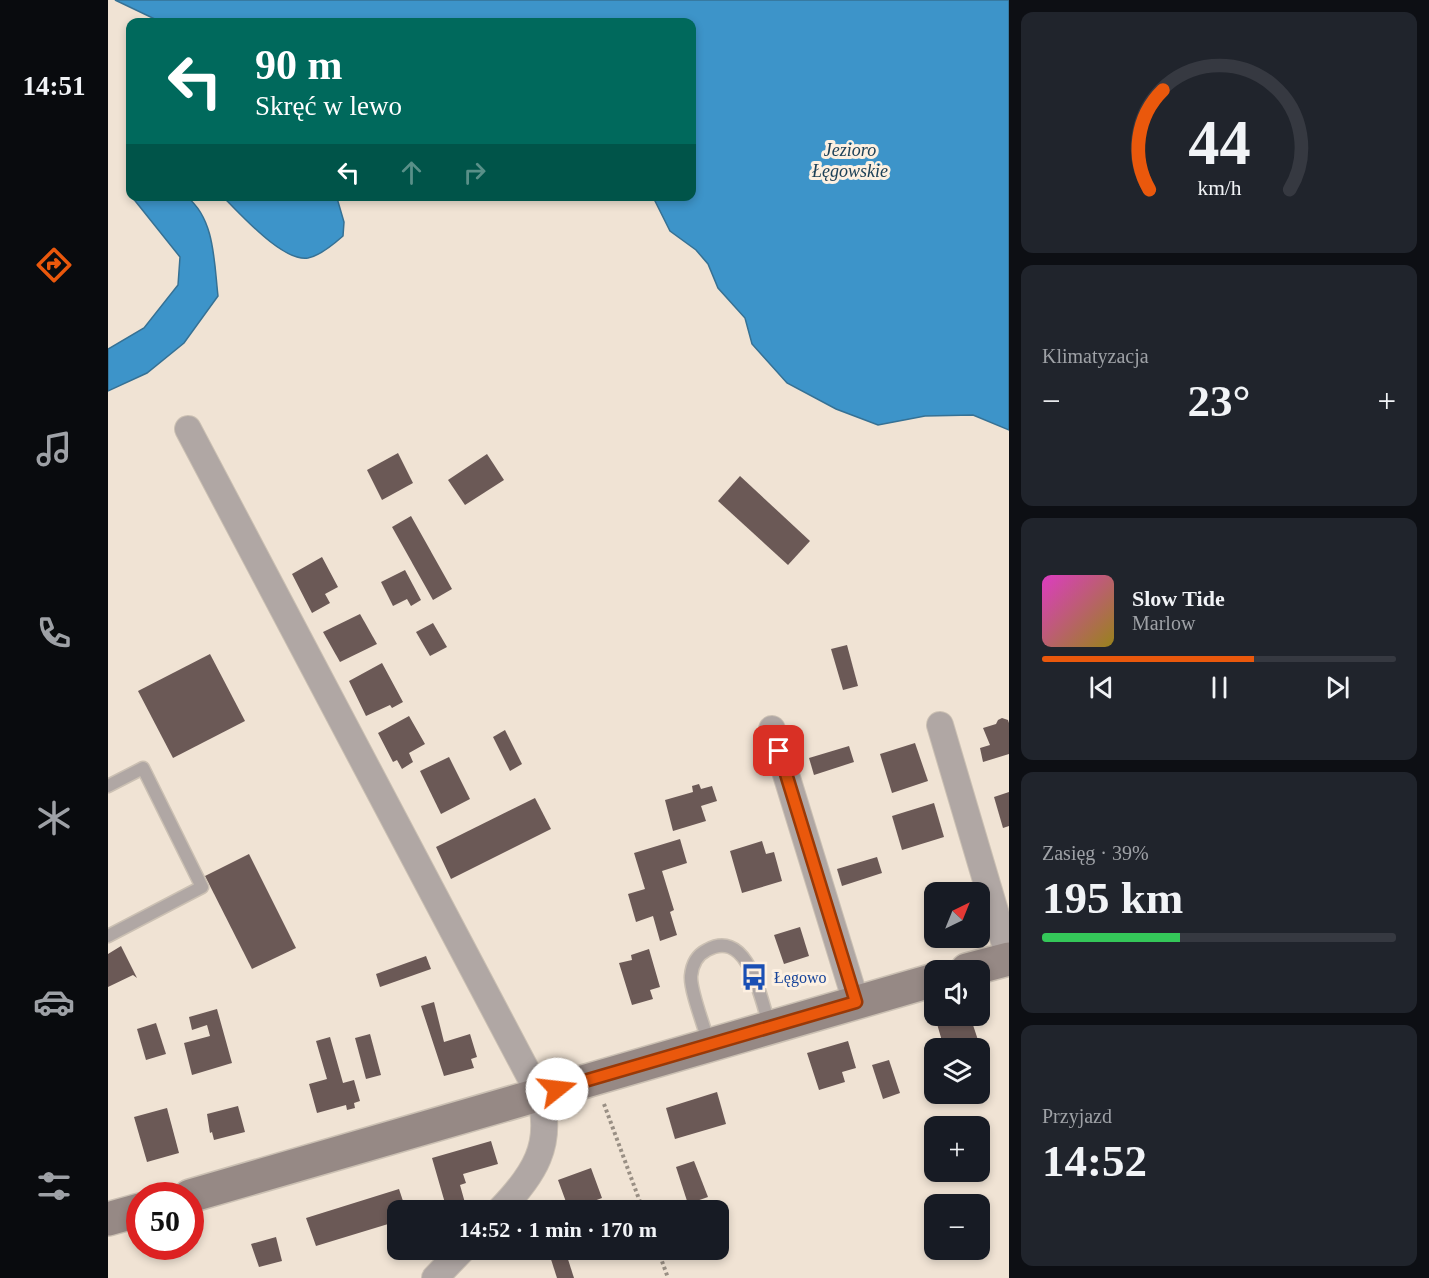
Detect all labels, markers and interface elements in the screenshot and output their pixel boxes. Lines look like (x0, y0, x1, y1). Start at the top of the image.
icon: left (156, 42, 234, 120)
text: 90 m (255, 42, 343, 88)
text: 14:51 (23, 71, 86, 101)
text: Skręć w lewo (255, 91, 402, 121)
text: 44 (1188, 108, 1250, 177)
water label: Jezioro Łęgowskie (811, 140, 888, 181)
icon: left (332, 156, 365, 189)
icon: ahead (395, 156, 428, 189)
icon: right (458, 156, 491, 189)
text: km/h (1197, 176, 1241, 200)
icon: directions (33, 244, 75, 286)
text: Klimatyzacja (1042, 345, 1149, 367)
text: 23° (1188, 376, 1251, 426)
text: − (1042, 383, 1061, 419)
text: + (1377, 383, 1396, 419)
icon: music (33, 428, 75, 470)
text: Slow Tide (1132, 586, 1225, 611)
icon: phone (33, 612, 75, 654)
text: Marlow (1132, 612, 1195, 634)
icon: previous (1085, 671, 1118, 704)
icon: pause (1203, 671, 1236, 704)
icon: next (1321, 671, 1354, 704)
pin (753, 725, 804, 776)
icon: arrive (762, 734, 795, 767)
icon: climate (33, 797, 75, 839)
text: Zasięg · 39% (1042, 842, 1149, 864)
text: 195 km (1042, 873, 1183, 923)
north arrow (924, 882, 990, 948)
map controls (924, 882, 990, 1260)
button: sound (924, 960, 990, 1026)
bus stop icon: Łęgowo (739, 962, 769, 992)
place label: Łęgowo (774, 969, 826, 987)
icon: car (33, 981, 75, 1023)
button: layers (924, 1038, 990, 1104)
position arrow (525, 1057, 589, 1121)
text: Przyjazd (1042, 1105, 1112, 1127)
button: + (924, 1116, 990, 1182)
text: 14:52 (1042, 1136, 1147, 1186)
icon: filters (33, 1165, 75, 1207)
speed limit sign: 50 (126, 1182, 204, 1260)
button: − (924, 1194, 990, 1260)
text: 14:52 · 1 min · 170 m (459, 1217, 657, 1242)

